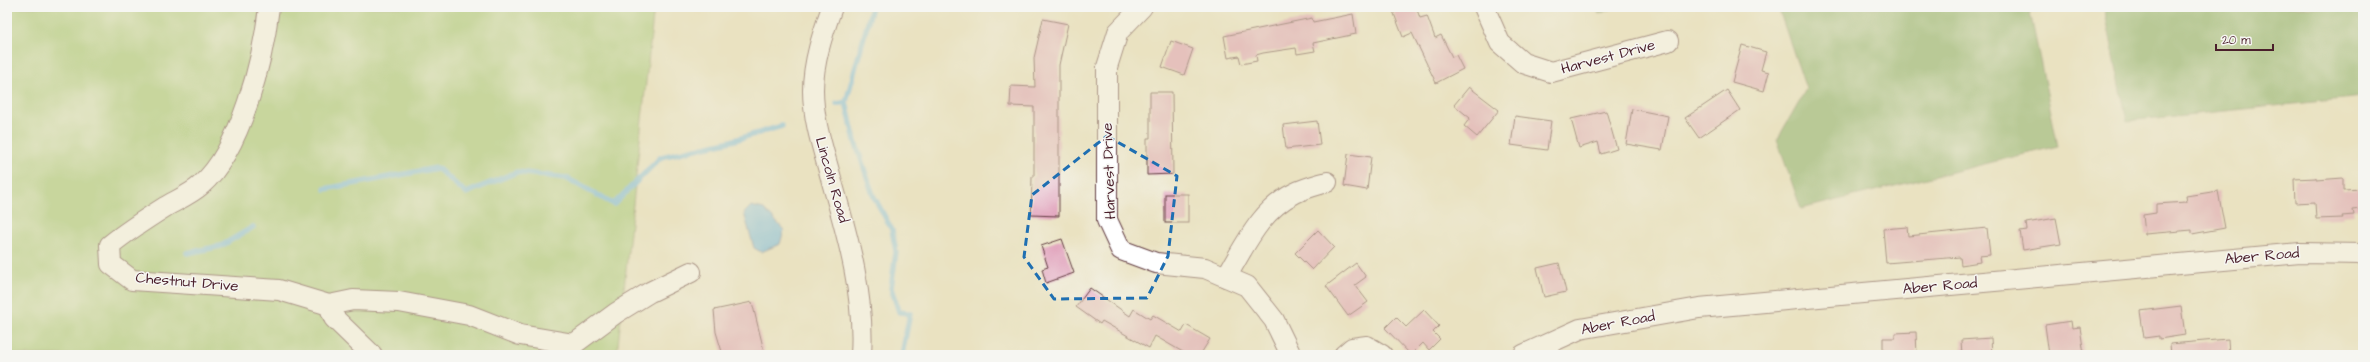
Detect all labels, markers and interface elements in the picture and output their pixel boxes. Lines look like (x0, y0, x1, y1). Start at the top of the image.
scale bar (2216, 26, 2273, 52)
text: 20 m (2222, 32, 2251, 49)
street label: Harvest Drive (1559, 34, 1657, 80)
street label: Harvest Drive (1097, 122, 1121, 220)
street label: Lincoln Road (810, 135, 854, 226)
street label: Aber Road (2224, 242, 2301, 270)
street label: Chestnut Drive (135, 267, 239, 297)
street label: Aber Road (1902, 272, 1979, 300)
street label: Aber Road (1579, 305, 1657, 340)

